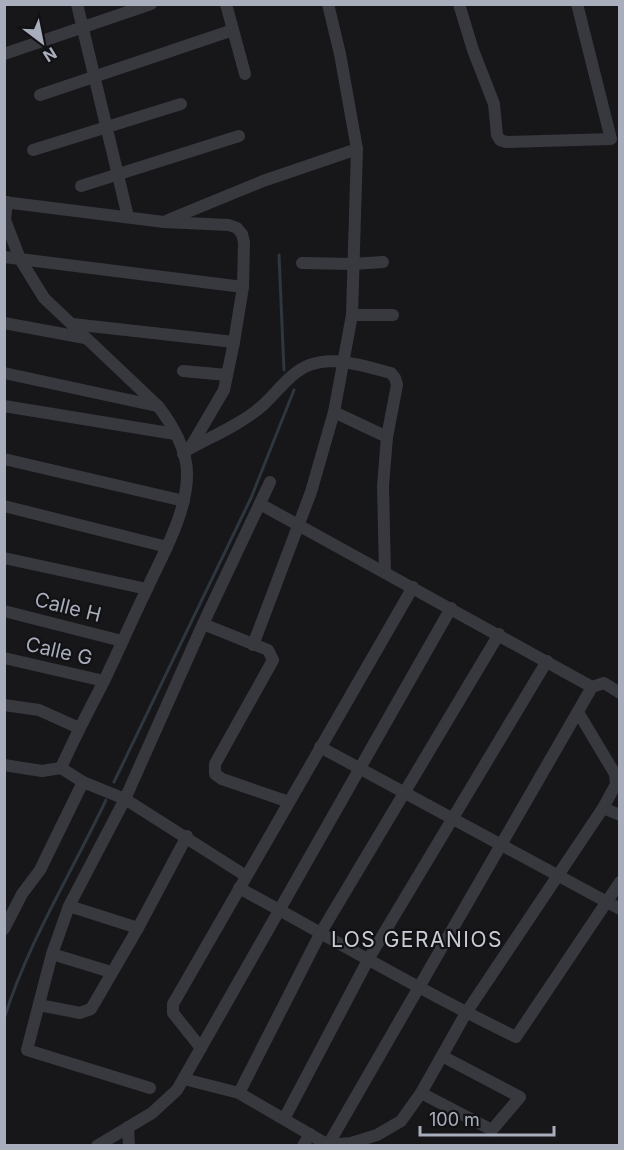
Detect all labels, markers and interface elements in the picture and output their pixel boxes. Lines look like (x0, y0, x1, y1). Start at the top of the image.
north arrow (12, 12, 72, 72)
text: N (39, 43, 60, 66)
street label: Calle H (32, 587, 104, 627)
street label: Calle G (23, 632, 95, 670)
district label: LOS GERANIOS (331, 927, 503, 952)
scale bar (420, 1099, 554, 1137)
text: 100 m (429, 1109, 480, 1130)

